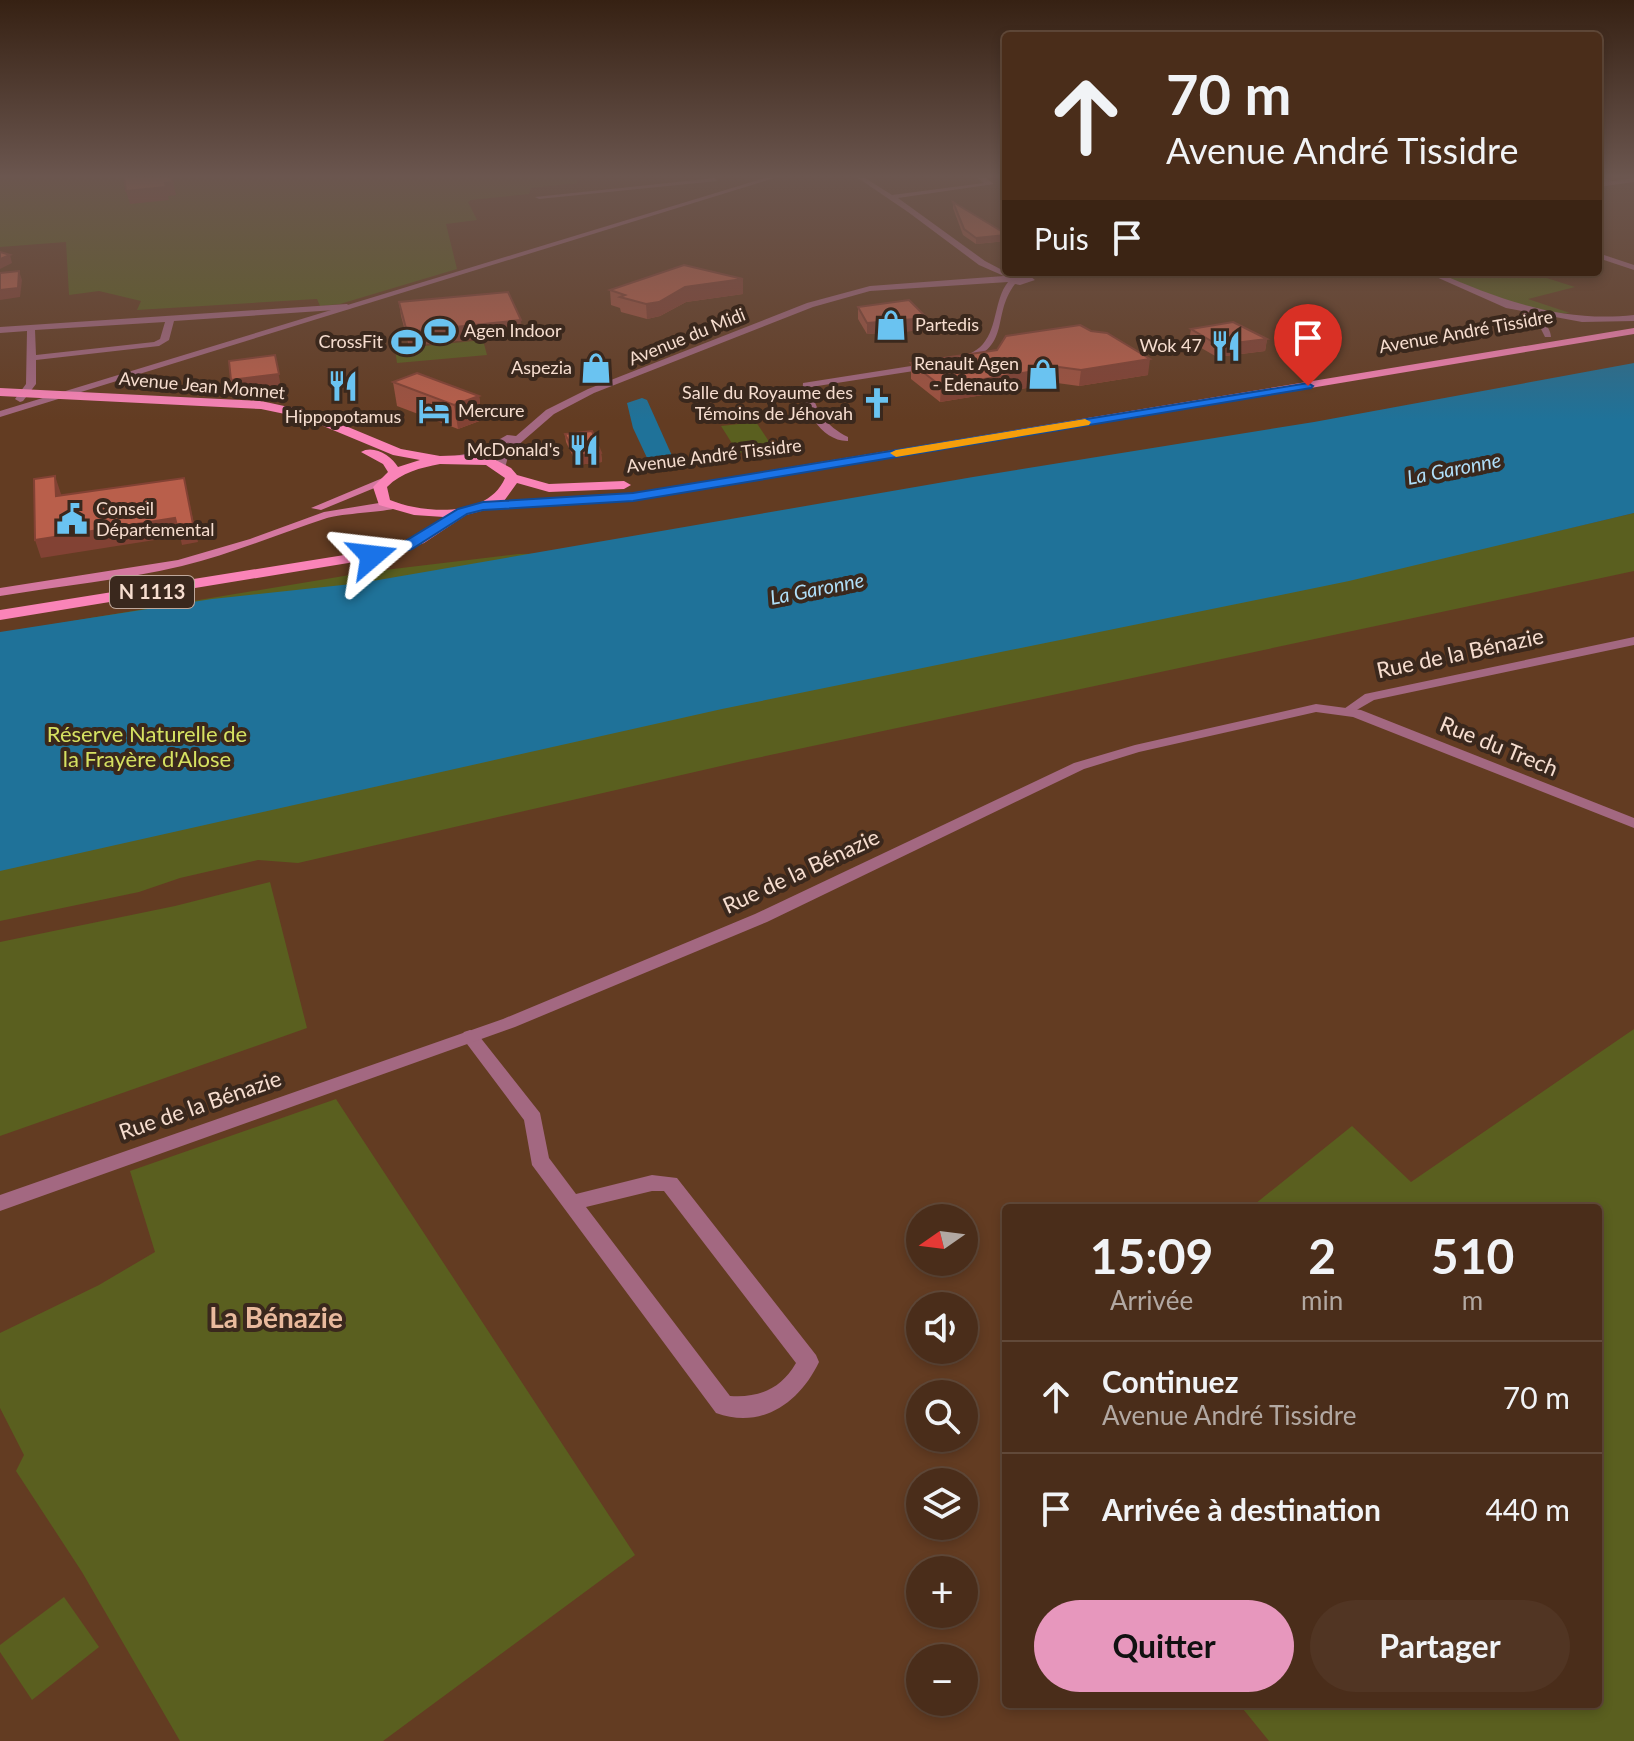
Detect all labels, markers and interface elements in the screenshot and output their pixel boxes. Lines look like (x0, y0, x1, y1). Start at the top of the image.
text: 70 m (1166, 60, 1291, 127)
icon: ahead (1034, 64, 1138, 168)
text: Avenue André Tissidre (1166, 128, 1518, 172)
icon: arrive (1105, 216, 1149, 260)
text: Puis (1034, 220, 1089, 256)
street label: Avenue du Midi (625, 303, 748, 370)
pin (1274, 304, 1342, 386)
street label: Avenue André Tissidre (1377, 305, 1554, 357)
shop icon: Partedis (874, 308, 908, 342)
place label: Partedis (915, 313, 979, 335)
sports icon: Agen Indoor (423, 314, 457, 348)
icon: arrive (1286, 316, 1330, 360)
place label: Agen Indoor (464, 319, 562, 341)
sports icon: CrossFit (390, 325, 424, 359)
restaurant icon: Wok 47 (1209, 329, 1243, 363)
place label: CrossFit (318, 330, 384, 352)
place label: Wok 47 (1140, 334, 1202, 356)
shop icon: Aspezia (579, 351, 613, 385)
place label: Renault Agen - Edenauto (914, 352, 1019, 395)
place label: Aspezia (511, 356, 572, 378)
shop icon: Renault Agen - Edenauto (1026, 357, 1060, 391)
street label: Avenue Jean Monnet (118, 367, 287, 403)
restaurant icon: Hippopotamus (326, 369, 360, 403)
place label: Salle du Royaume des Témoins de Jéhovah (682, 381, 853, 424)
church icon: Salle du Royaume des Témoins de Jéhovah (860, 386, 894, 420)
hotel icon: Mercure (417, 394, 451, 428)
place label: Mercure (458, 399, 524, 421)
place label: Hippopotamus (285, 405, 401, 427)
restaurant icon: McDonald's (567, 433, 601, 467)
street label: Avenue André Tissidre (625, 433, 803, 477)
place label: McDonald's (467, 438, 560, 460)
water label: La Garonne (1405, 447, 1503, 489)
place label: Conseil Départemental (96, 497, 214, 540)
public building icon: Conseil Départemental (55, 502, 89, 536)
position arrow (330, 514, 414, 598)
water label: La Garonne (768, 567, 866, 609)
road number: N 1113 (110, 576, 194, 608)
street label: Rue de la Bénazie (1374, 622, 1546, 683)
street label: Rue du Trech (1436, 710, 1562, 781)
park label: Réserve Naturelle de la Frayère d'Alose (47, 720, 247, 772)
street label: Rue de la Bénazie (718, 822, 883, 919)
street label: Rue de la Bénazie (115, 1064, 285, 1145)
north arrow (906, 1204, 978, 1276)
map controls (906, 1204, 978, 1716)
text: 15:09 (1090, 1227, 1213, 1284)
text: 2 (1308, 1227, 1336, 1284)
text: 510 (1431, 1227, 1514, 1284)
text: Arrivée (1110, 1284, 1193, 1316)
text: min (1301, 1284, 1343, 1316)
text: m (1462, 1284, 1483, 1316)
button: sound (906, 1292, 978, 1364)
district label: La Bénazie (209, 1300, 343, 1334)
text: Continuez (1102, 1363, 1238, 1399)
icon: ahead (1034, 1375, 1078, 1419)
text: 70 m (1503, 1379, 1570, 1415)
button: search (906, 1380, 978, 1452)
text: Avenue André Tissidre (1102, 1399, 1357, 1431)
button: layers (906, 1468, 978, 1540)
icon: arrive (1034, 1487, 1078, 1531)
text: Arrivée à destination (1102, 1491, 1381, 1527)
text: 440 m (1485, 1491, 1570, 1527)
button: + (906, 1556, 978, 1628)
button: Quitter (1034, 1600, 1294, 1692)
button: Partager (1310, 1600, 1570, 1692)
button: − (906, 1644, 978, 1716)

